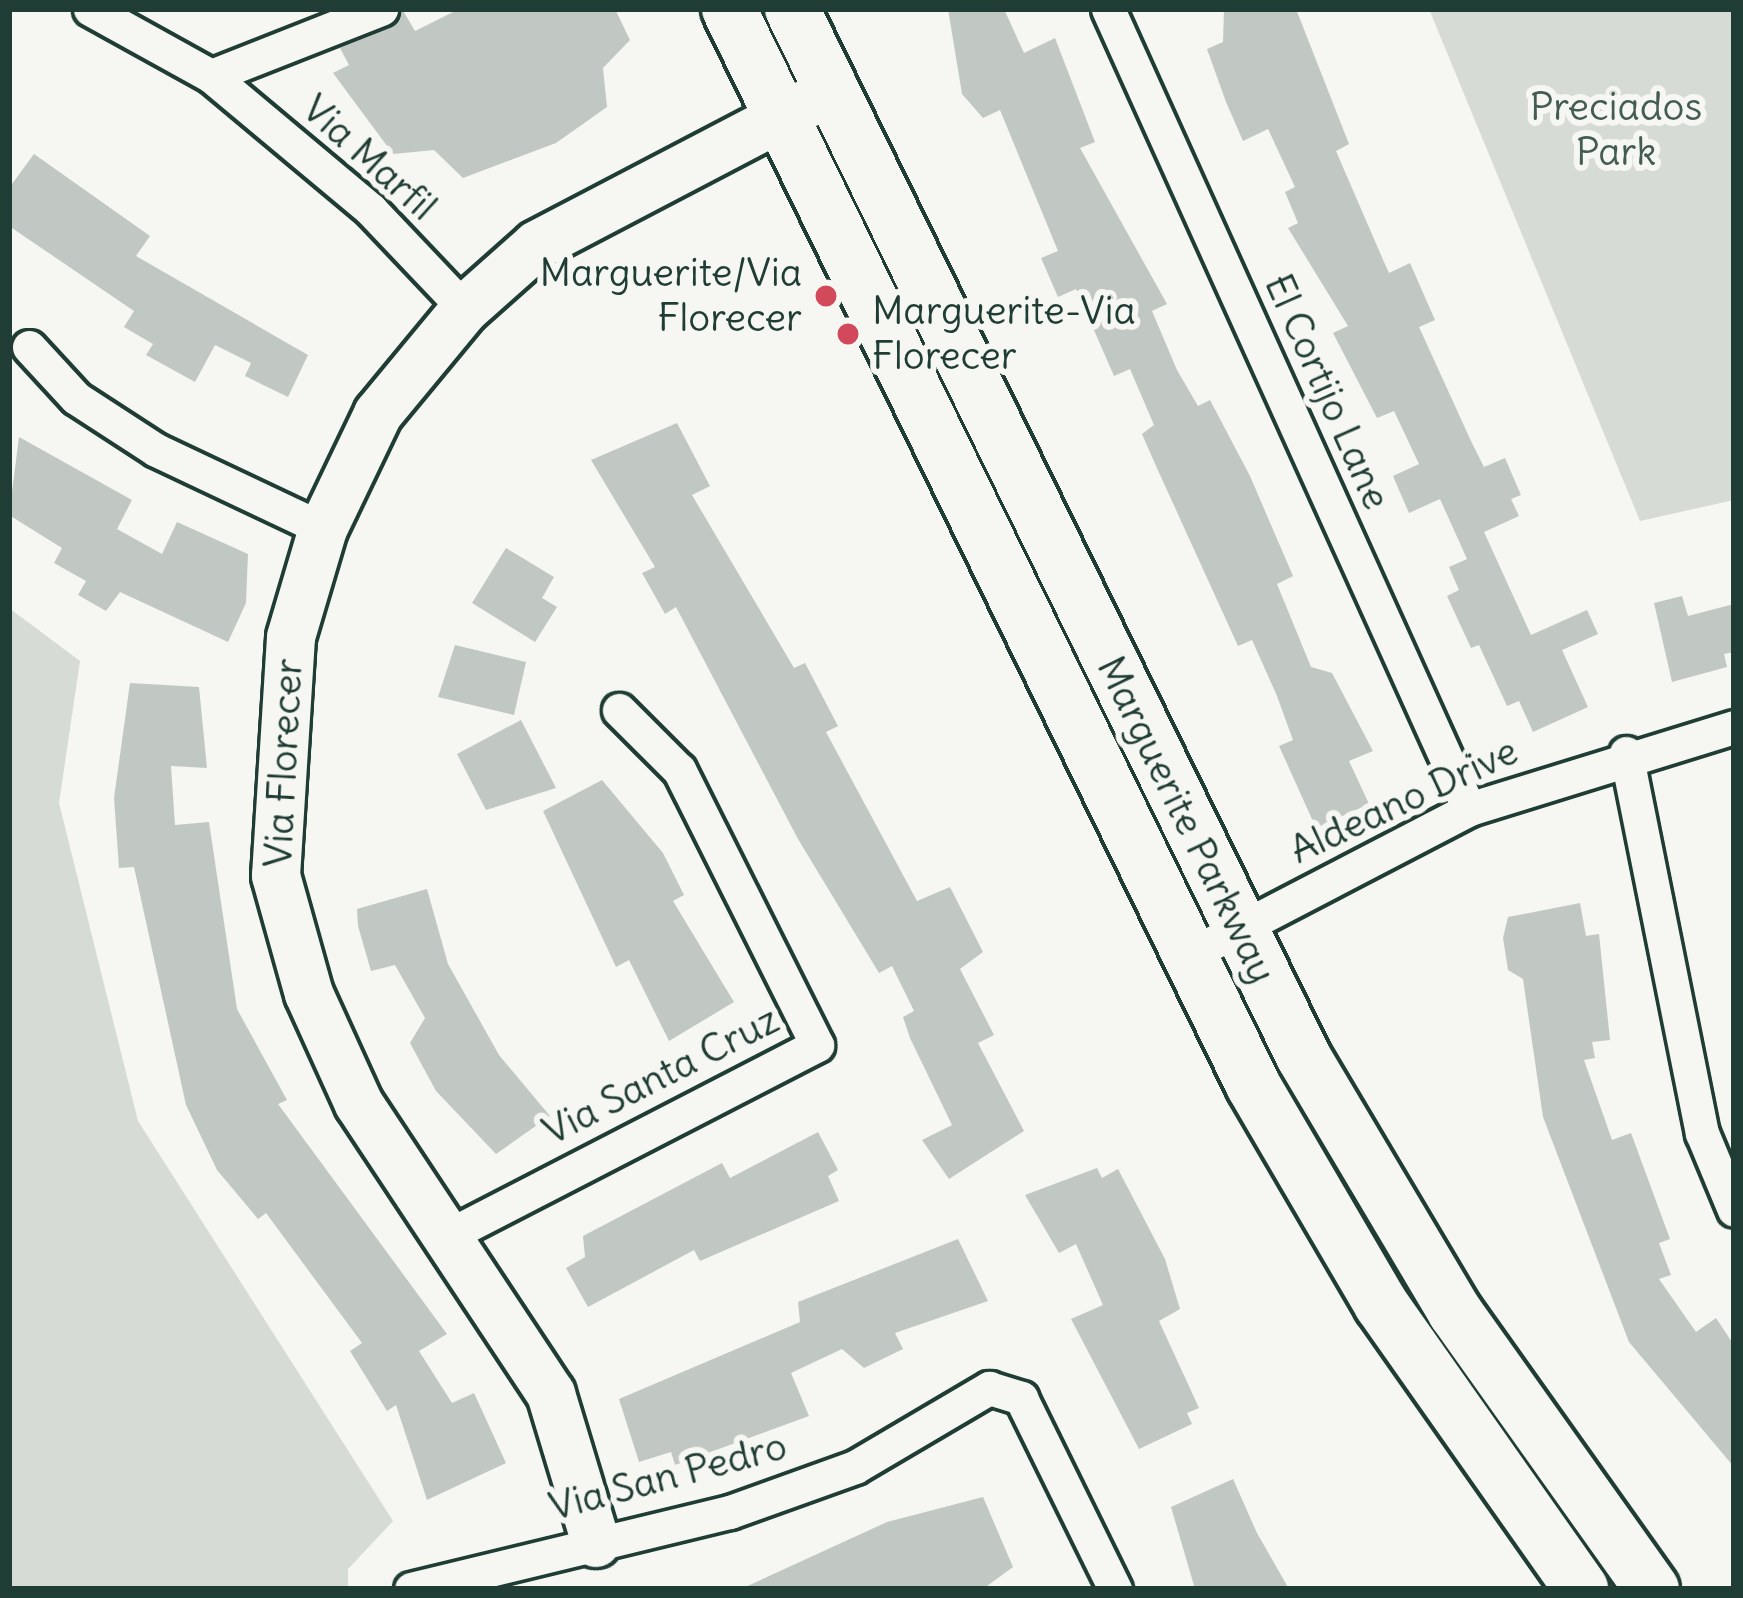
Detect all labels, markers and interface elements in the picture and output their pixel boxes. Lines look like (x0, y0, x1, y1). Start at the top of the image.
park label: Preciados Park (1530, 85, 1702, 176)
street label: Via Marfil (292, 86, 446, 230)
place label: Marguerite/Via Florecer (540, 251, 802, 342)
street label: El Cortijo Lane (1254, 267, 1400, 517)
marker: Marguerite/Via Florecer (813, 283, 839, 309)
place label: Marguerite-Via Florecer (872, 289, 1136, 380)
marker: Marguerite-Via Florecer (835, 321, 861, 347)
street label: Marguerite Parkway (1087, 649, 1285, 991)
street label: Via Florecer (255, 657, 313, 869)
street label: Aldeano Drive (1283, 728, 1525, 874)
street label: Via Santa Cruz (535, 997, 787, 1155)
street label: Via San Pedro (544, 1423, 792, 1531)

